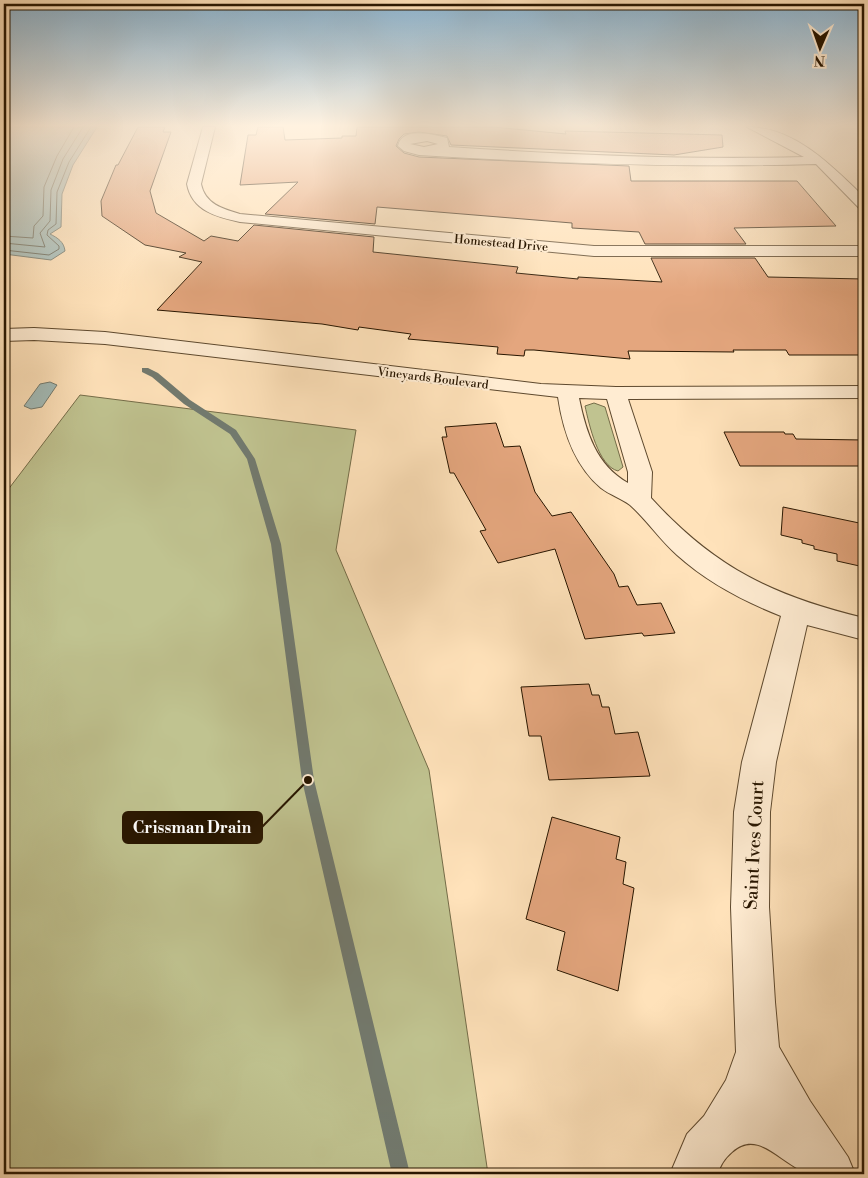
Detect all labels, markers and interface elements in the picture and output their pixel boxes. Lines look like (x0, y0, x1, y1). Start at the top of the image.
north arrow (796, 22, 846, 72)
text: N (814, 51, 825, 69)
street label: Homestead Drive (453, 232, 549, 255)
street label: Vineyards Boulevard (375, 364, 490, 393)
street label: Saint Ives Court (740, 779, 769, 910)
callout: Crissman Drain (123, 812, 262, 843)
text: Crissman Drain (133, 818, 251, 838)

